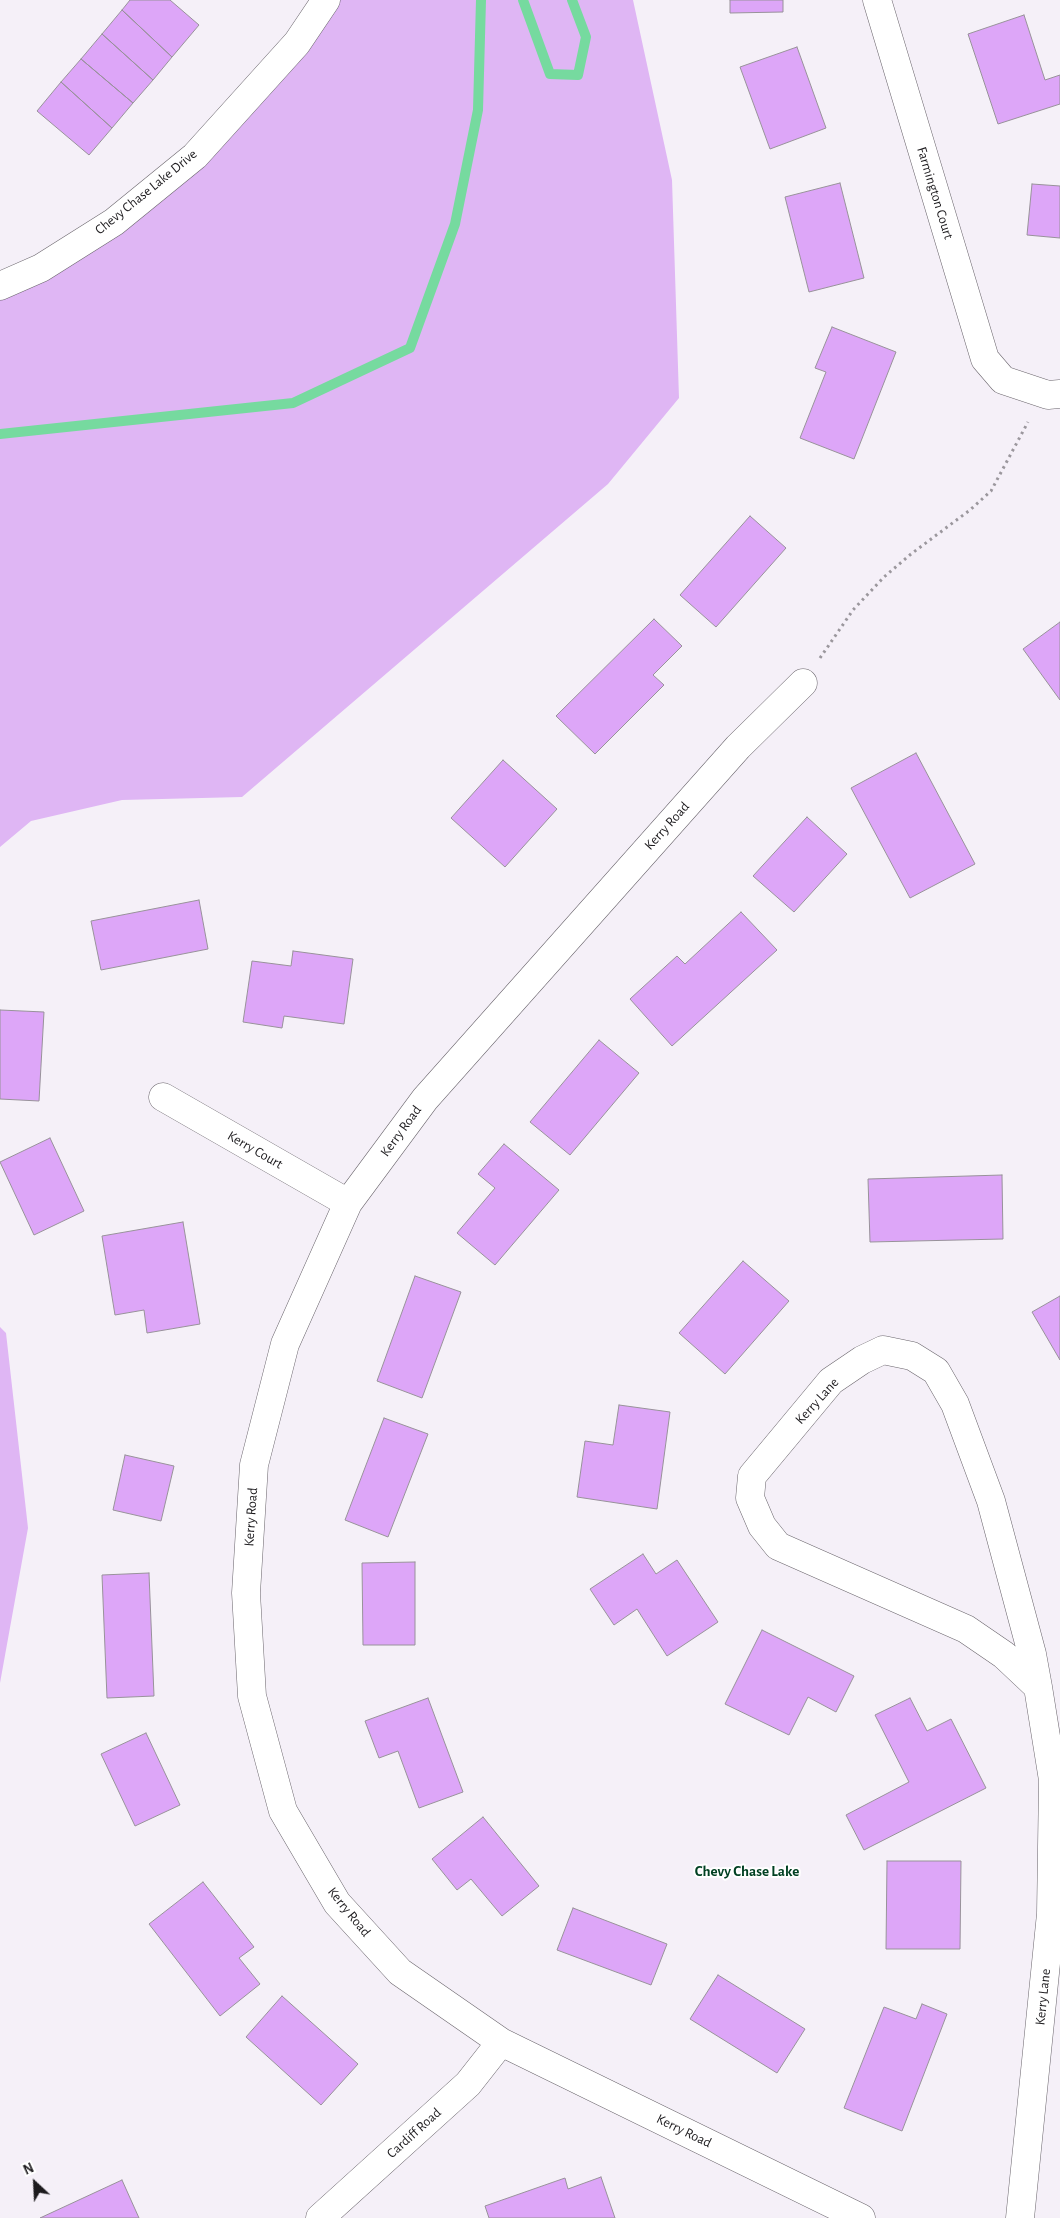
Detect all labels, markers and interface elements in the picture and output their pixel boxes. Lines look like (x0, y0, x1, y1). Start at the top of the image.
street label: Farmington Court (913, 145, 957, 241)
street label: Chevy Chase Lake Drive (92, 146, 200, 238)
street label: Kerry Road (641, 798, 693, 854)
street label: Kerry Road (377, 1102, 425, 1160)
street label: Kerry Court (224, 1127, 286, 1173)
street label: Kerry Lane (792, 1374, 842, 1428)
street label: Kerry Road (241, 1487, 261, 1547)
district label: Chevy Chase Lake (695, 1862, 799, 1880)
street label: Kerry Road (324, 1884, 374, 1940)
street label: Kerry Lane (1032, 1968, 1054, 2026)
street label: Cardiff Road (383, 2104, 445, 2162)
street label: Kerry Road (654, 2110, 714, 2152)
north arrow (10, 2158, 60, 2208)
text: N (21, 2161, 36, 2178)

